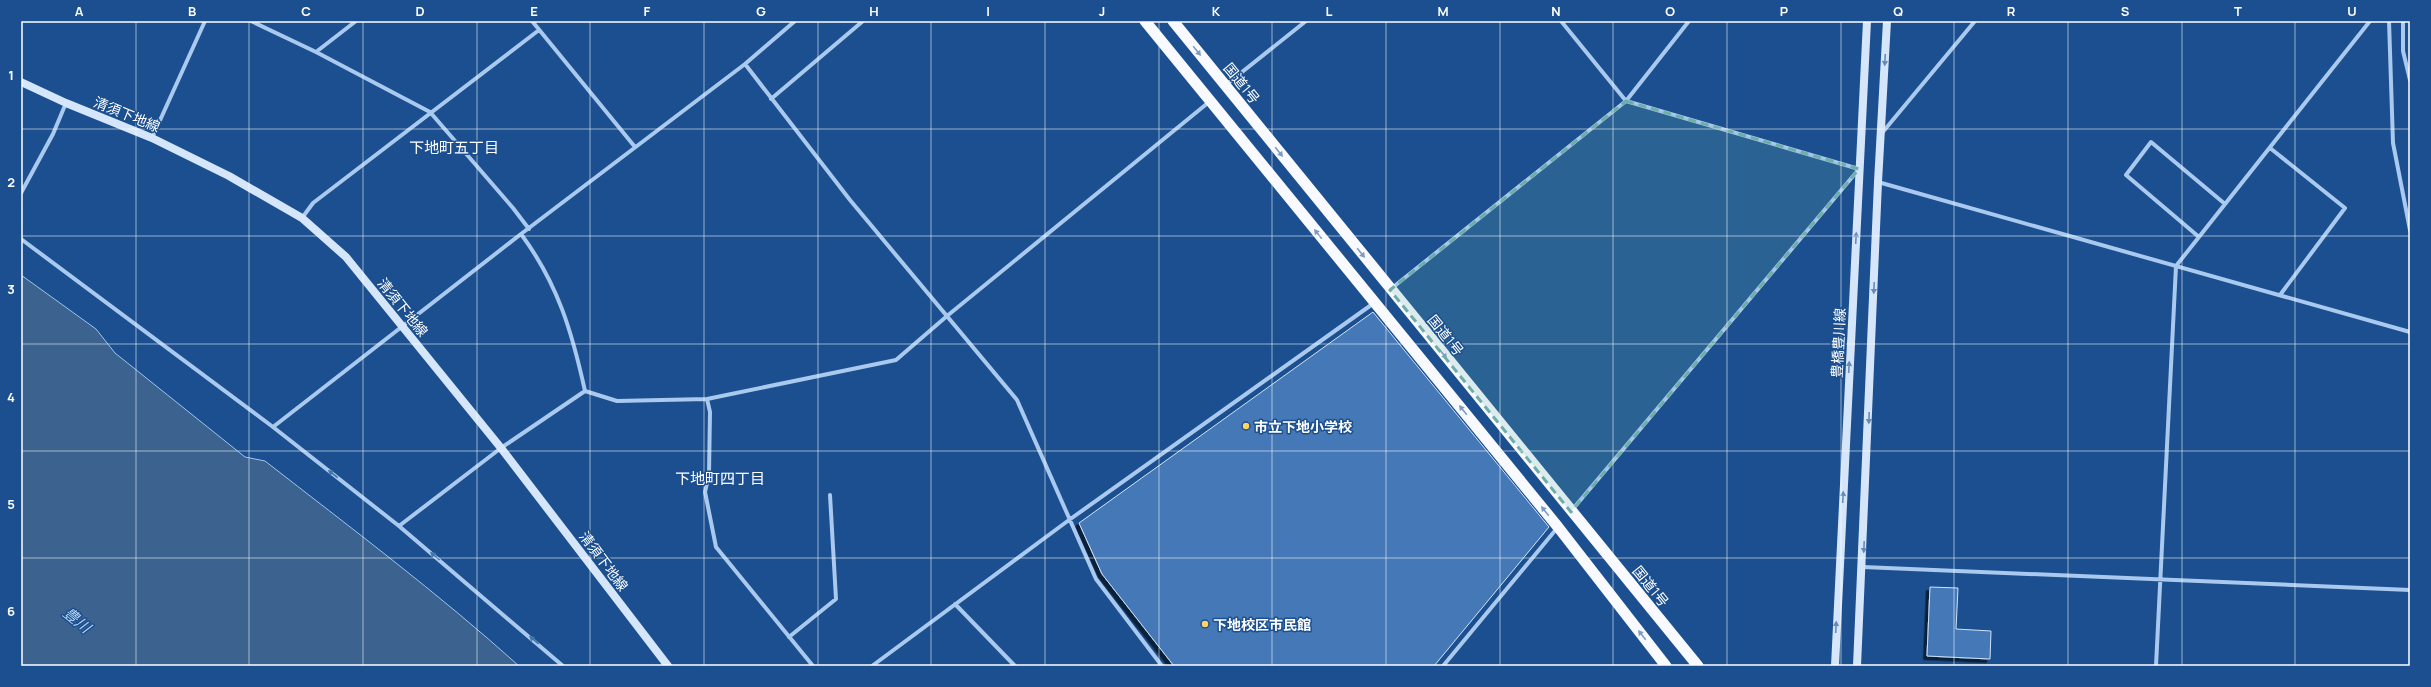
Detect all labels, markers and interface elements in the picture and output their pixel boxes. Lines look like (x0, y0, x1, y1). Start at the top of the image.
text: A (75, 2, 84, 20)
text: B (188, 2, 196, 20)
text: C (301, 2, 311, 20)
text: D (415, 2, 425, 20)
text: E (530, 2, 538, 20)
text: F (644, 2, 651, 20)
text: G (756, 2, 766, 20)
text: H (869, 2, 879, 20)
text: I (986, 2, 990, 20)
text: J (1099, 2, 1105, 20)
text: K (1212, 2, 1221, 20)
text: L (1326, 2, 1333, 20)
text: M (1437, 2, 1449, 20)
text: N (1551, 2, 1561, 20)
text: O (1665, 2, 1675, 20)
text: P (1780, 2, 1788, 20)
text: Q (1893, 2, 1903, 20)
text: R (2007, 2, 2016, 20)
text: S (2121, 2, 2130, 20)
text: T (2234, 2, 2242, 20)
text: U (2347, 2, 2357, 20)
one-way arrow (1193, 46, 1201, 57)
one-way arrow (1882, 54, 1888, 67)
street label: 国道1号 (1220, 59, 1264, 107)
text: 1 (8, 66, 14, 84)
street label: 清須下地線 (91, 92, 163, 136)
district label: 下地町五丁目 (409, 137, 499, 158)
one-way arrow (1275, 147, 1283, 158)
text: 2 (7, 173, 15, 191)
one-way arrow (1314, 228, 1323, 239)
one-way arrow (1853, 231, 1859, 244)
one-way arrow (1356, 248, 1365, 259)
street label: 清須下地線 (374, 274, 432, 340)
text: 3 (7, 280, 15, 298)
one-way arrow (1870, 282, 1877, 294)
street label: 豊橋豊川線 (1827, 308, 1849, 378)
street label: 国道1号 (1424, 311, 1468, 359)
one-way arrow (1438, 349, 1447, 360)
one-way arrow (1846, 361, 1853, 373)
text: 4 (7, 388, 15, 406)
one-way arrow (1458, 405, 1467, 416)
one-way arrow (1865, 412, 1872, 424)
place label: 市立下地小学校 (1254, 417, 1352, 436)
marker: 市立下地小学校 (1241, 421, 1251, 431)
district label: 下地町四丁目 (675, 468, 765, 489)
one-way arrow (328, 470, 339, 479)
one-way arrow (1840, 490, 1846, 503)
text: 5 (7, 495, 15, 513)
one-way arrow (1540, 506, 1549, 516)
street label: 清須下地線 (575, 527, 633, 595)
one-way arrow (1860, 541, 1867, 553)
one-way arrow (429, 552, 440, 561)
street label: 国道1号 (1629, 562, 1673, 610)
text: 6 (7, 602, 15, 620)
water label: 豊川 (59, 602, 97, 639)
place label: 下地校区市民館 (1213, 615, 1311, 634)
marker: 下地校区市民館 (1200, 619, 1210, 629)
one-way arrow (1833, 621, 1840, 633)
one-way arrow (1638, 630, 1647, 641)
one-way arrow (529, 635, 539, 644)

